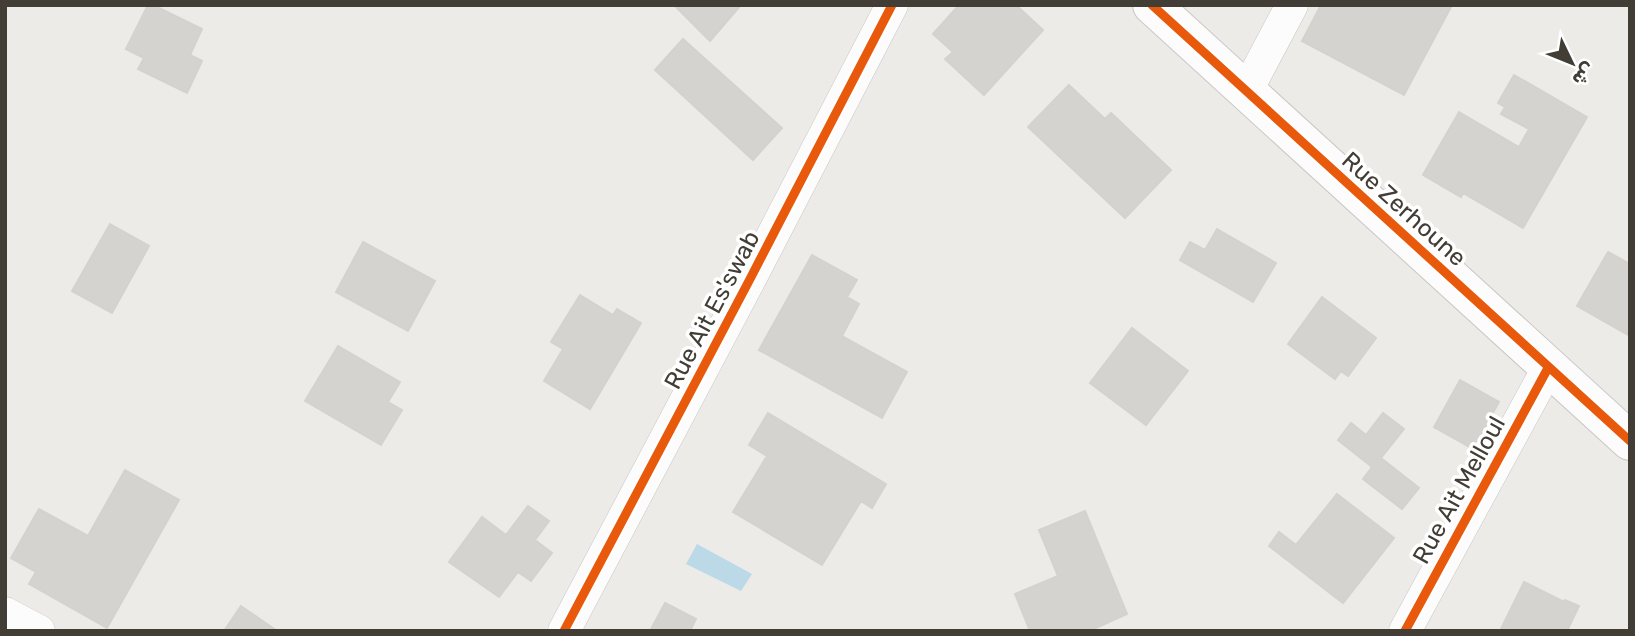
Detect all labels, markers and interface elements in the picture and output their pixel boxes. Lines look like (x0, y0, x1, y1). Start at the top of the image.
north arrow (1537, 28, 1607, 98)
text: ش (1567, 58, 1601, 91)
street label: Rue Zerhoune (1336, 146, 1472, 272)
street label: Rue Ait Es'swab (658, 226, 766, 394)
street label: Rue Ait Melloul (1407, 411, 1511, 569)

